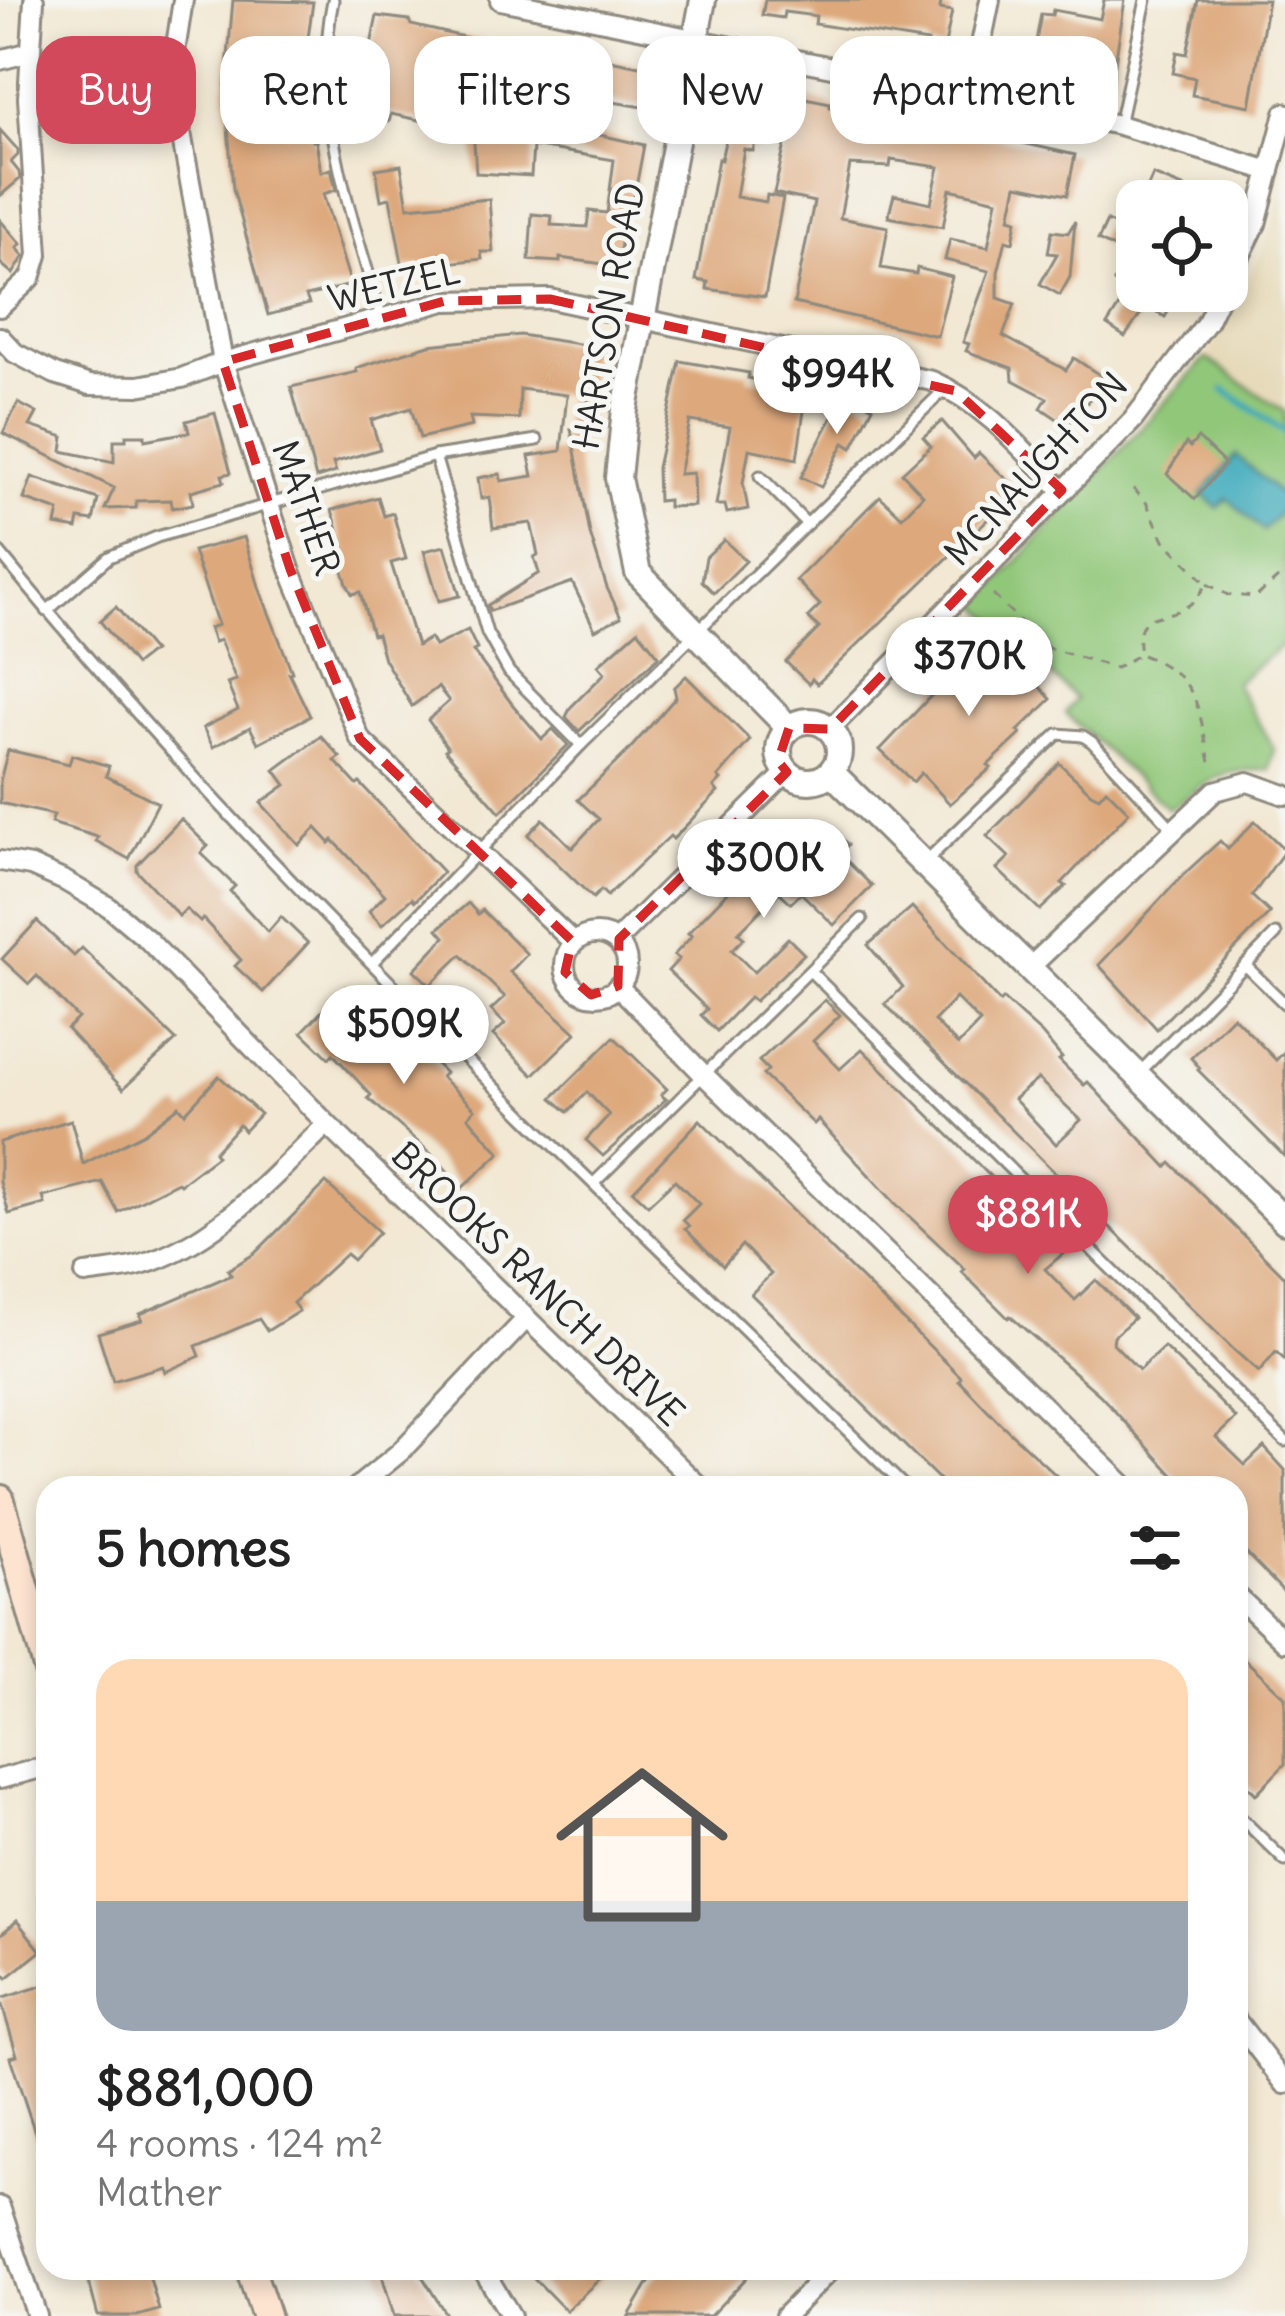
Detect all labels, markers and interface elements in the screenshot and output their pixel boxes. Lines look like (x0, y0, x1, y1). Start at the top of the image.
chip: Buy (36, 36, 196, 144)
chip: Rent (220, 36, 390, 144)
chip: Filters (414, 36, 613, 144)
chip: New (637, 36, 806, 144)
chip: Apartment (830, 36, 1118, 144)
street label: HARTSON ROAD (563, 179, 655, 453)
map controls (1116, 180, 1248, 312)
button: locate (1116, 180, 1248, 312)
street label: WETZEL (324, 248, 464, 322)
pin: $994K (753, 335, 921, 437)
text: $994K (780, 349, 894, 398)
street label: MCNAUGHTON (935, 363, 1137, 575)
street label: MATHER (262, 435, 350, 581)
pin: $370K (885, 617, 1053, 719)
text: $370K (913, 631, 1025, 680)
pin: $300K (680, 819, 848, 921)
text: $300K (704, 833, 824, 882)
pin: $509K (320, 985, 488, 1087)
text: $509K (346, 999, 462, 1048)
street label: BROOKS RANCH DRIVE (382, 1133, 694, 1435)
pin: $881K (944, 1175, 1112, 1277)
text: $881K (975, 1189, 1081, 1238)
icon: filters (1122, 1515, 1188, 1581)
text: 5 homes (96, 1516, 291, 1580)
icon: home (534, 1737, 750, 1953)
text: $881,000 (96, 2055, 315, 2119)
text: 4 rooms · 124 m² (96, 2119, 383, 2168)
text: Mather (96, 2168, 222, 2217)

